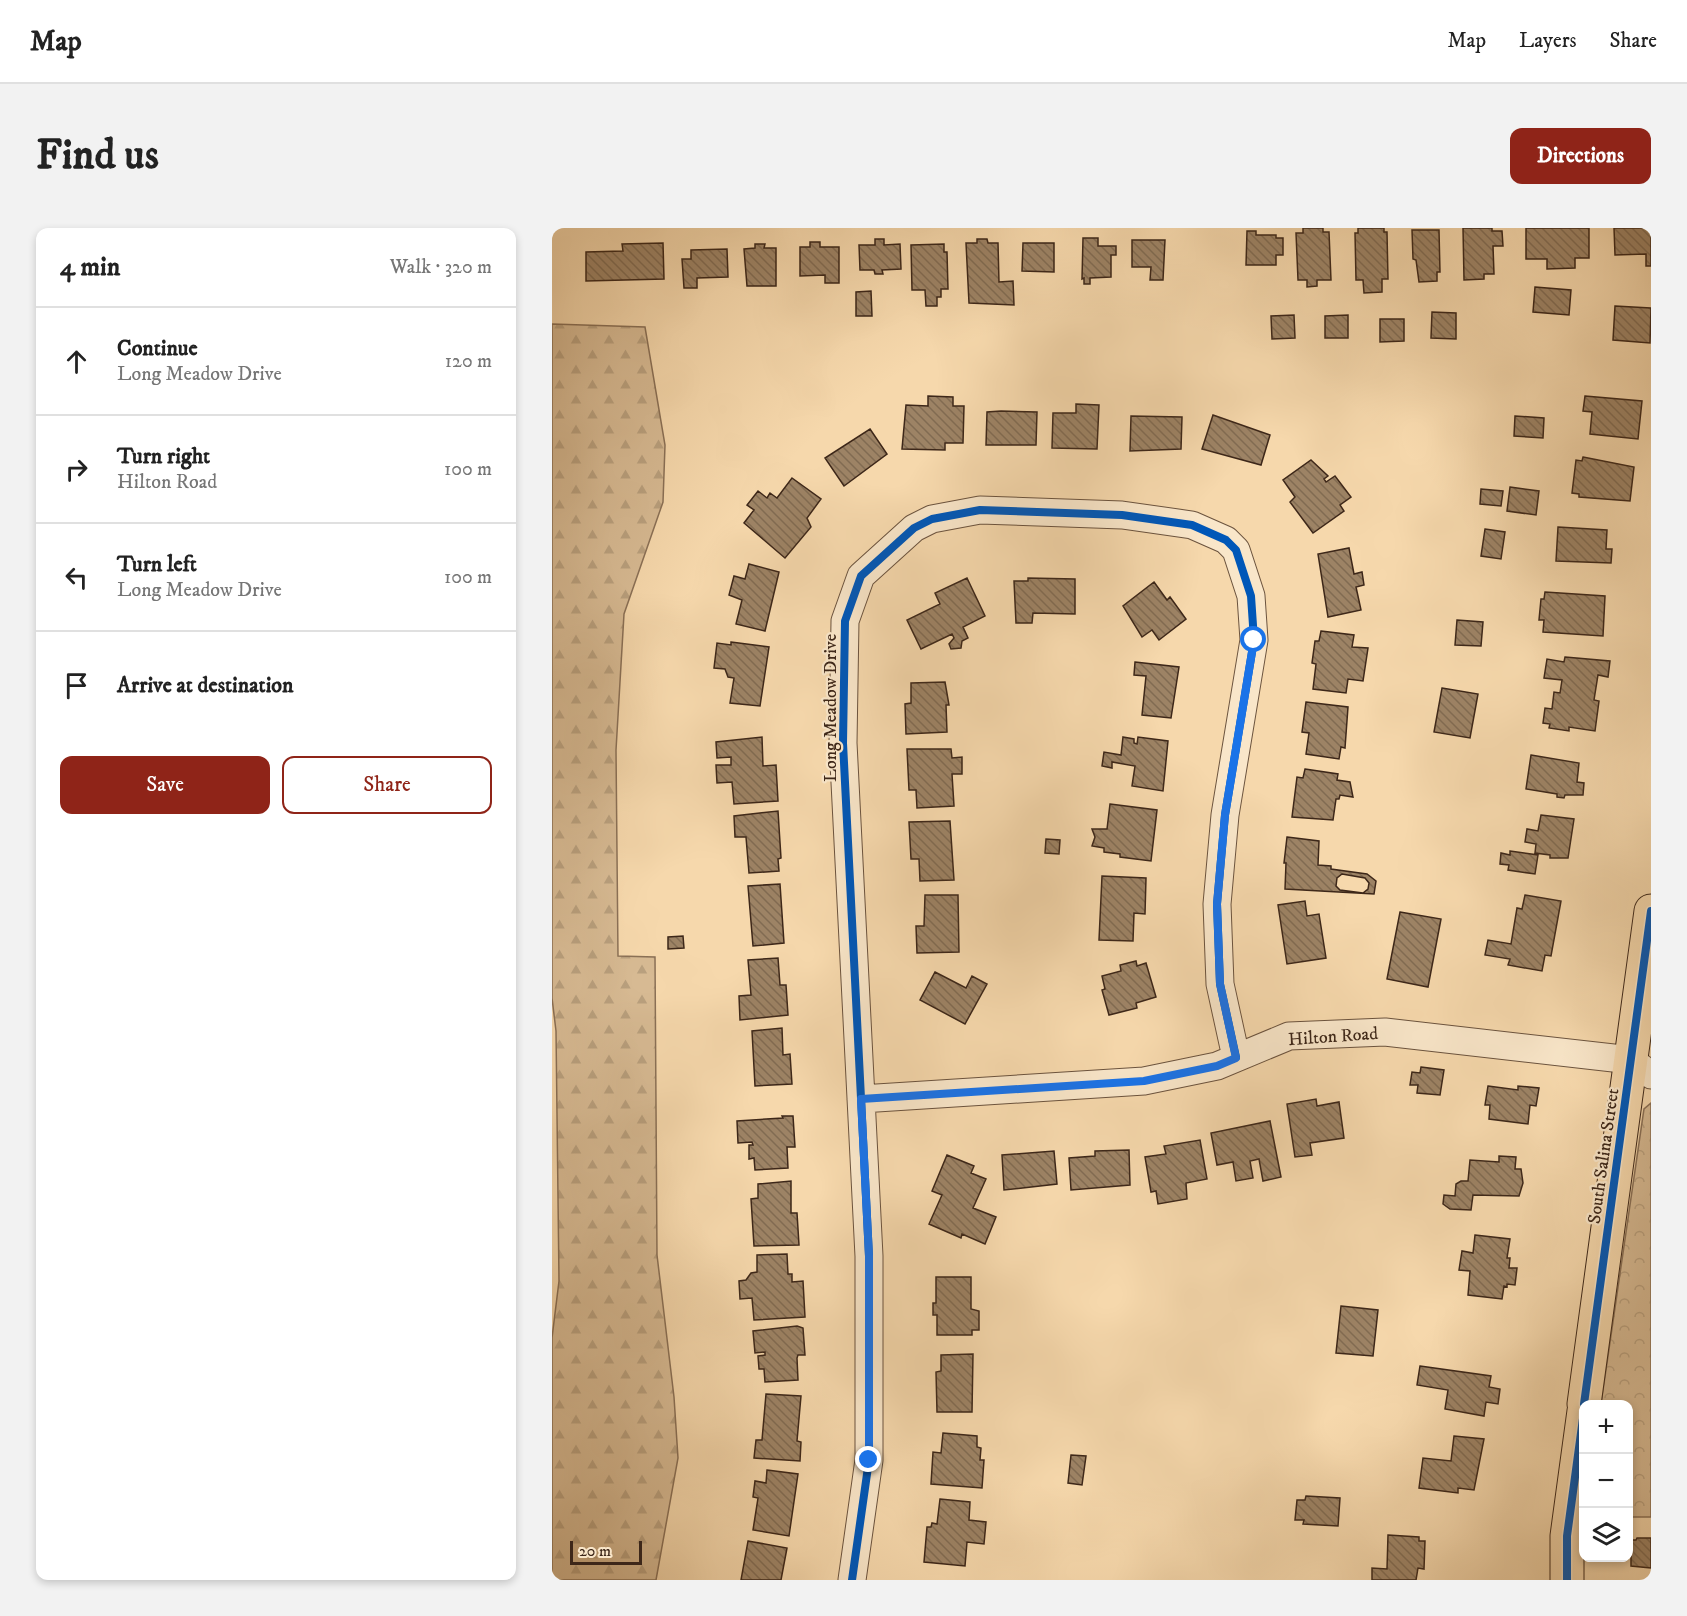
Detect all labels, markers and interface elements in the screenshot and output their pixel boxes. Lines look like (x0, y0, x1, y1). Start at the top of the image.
text: Map (30, 24, 82, 59)
text: Map (1447, 28, 1486, 54)
text: Layers (1519, 28, 1577, 54)
text: Share (1610, 28, 1657, 54)
button: Directions (1510, 128, 1651, 184)
text: Find us (36, 130, 159, 182)
text: 4 min (60, 251, 120, 284)
text: Walk · 320 m (390, 255, 492, 280)
text: Continue (117, 335, 198, 362)
icon: ahead (60, 345, 93, 378)
text: 120 m (445, 349, 492, 374)
text: Long Meadow Drive (117, 362, 282, 387)
text: Turn right (117, 443, 210, 470)
icon: right (60, 453, 93, 486)
text: 100 m (444, 457, 492, 482)
text: Hilton Road (117, 470, 217, 495)
text: Turn left (117, 551, 197, 578)
icon: left (60, 561, 93, 594)
text: 100 m (444, 565, 492, 590)
text: Long Meadow Drive (117, 578, 282, 603)
route start (1240, 626, 1266, 652)
street label: Long Meadow Drive (820, 634, 842, 782)
icon: arrive (60, 669, 93, 702)
text: Arrive at destination (117, 672, 294, 699)
button: Save (60, 756, 270, 814)
button: Share (282, 756, 492, 814)
street label: Hilton Road (1287, 1023, 1379, 1051)
street label: South Salina Street (1584, 1087, 1624, 1225)
map controls (1579, 1400, 1633, 1562)
button: + (1579, 1400, 1633, 1454)
route end (855, 1446, 881, 1472)
button: − (1579, 1454, 1633, 1508)
button: layers (1579, 1508, 1633, 1562)
scale bar (570, 1538, 642, 1566)
text: 20 m (579, 1541, 611, 1561)

